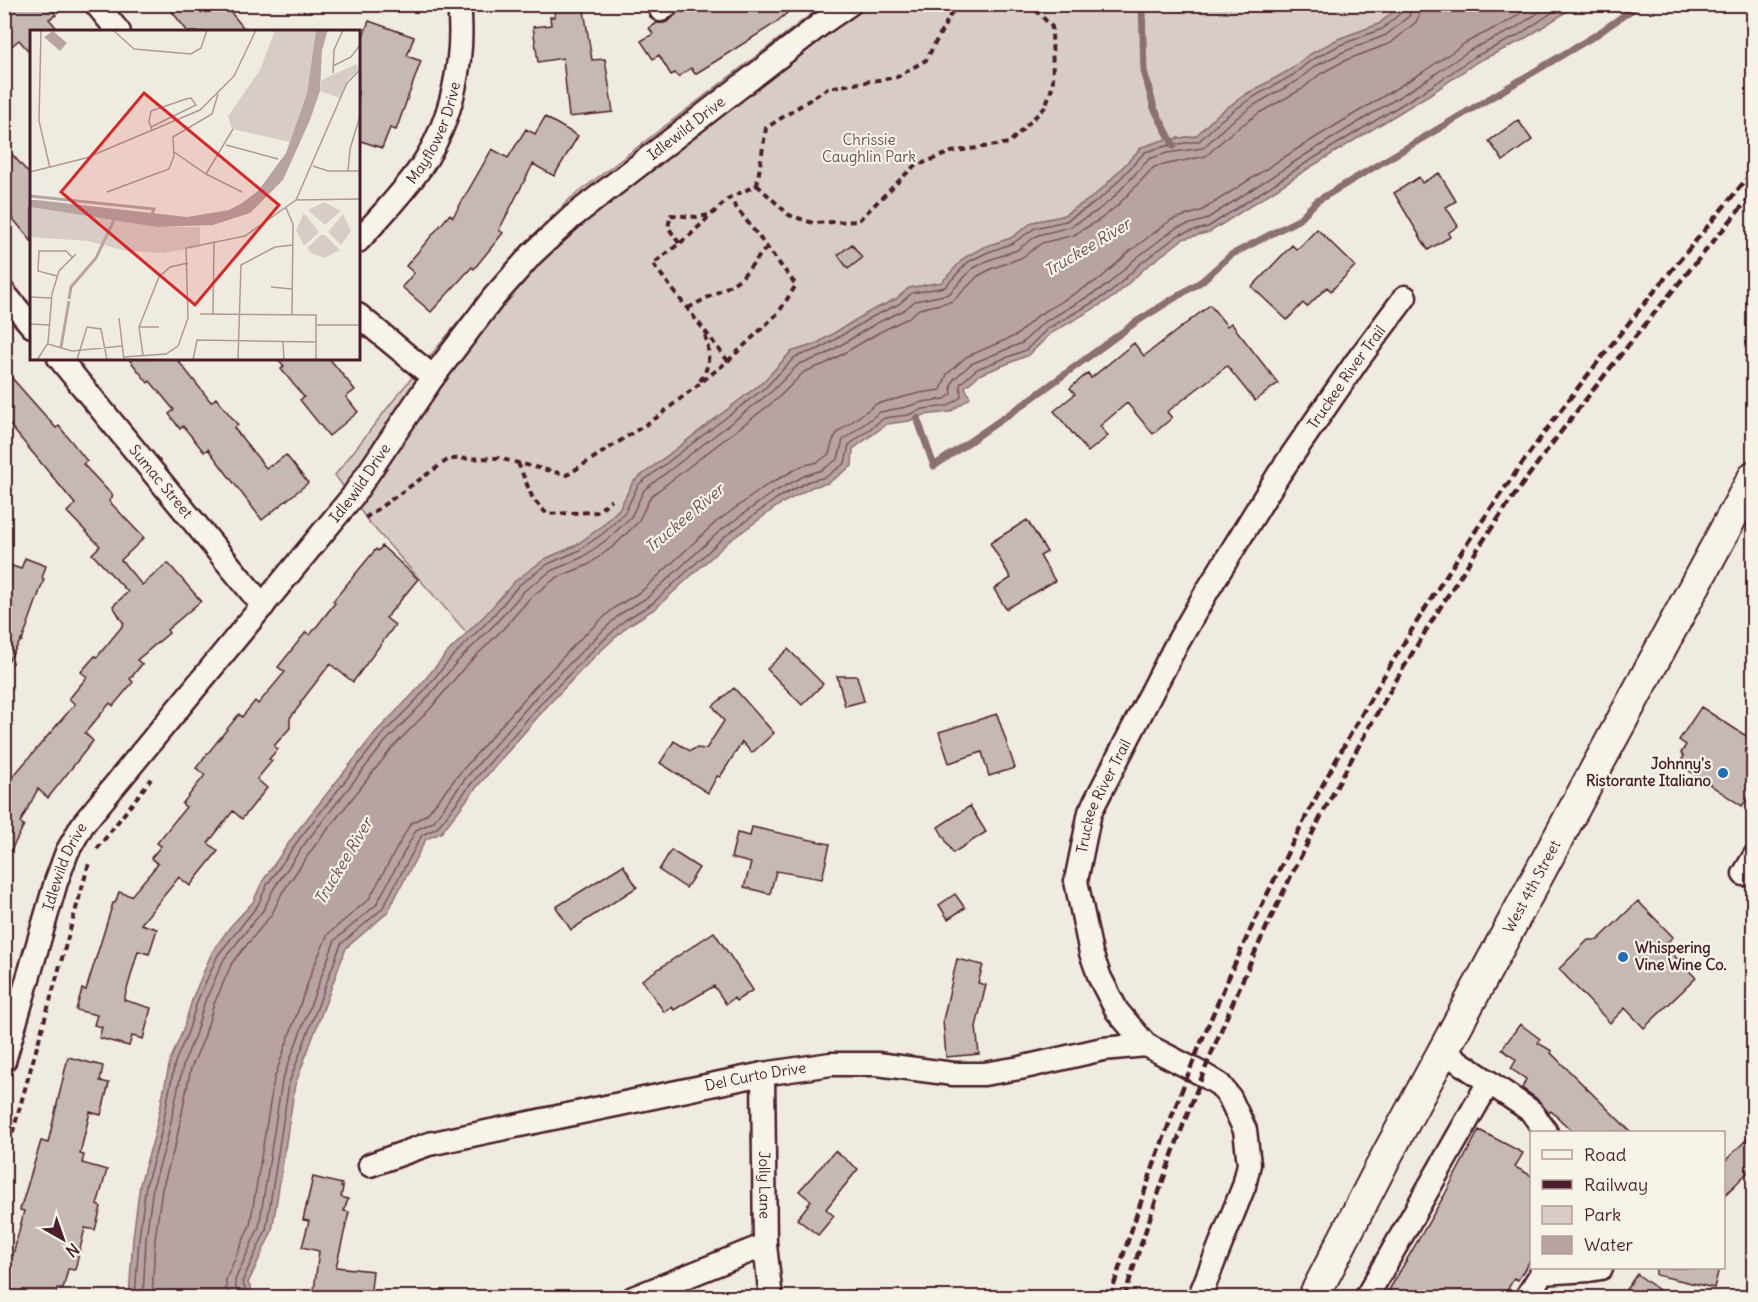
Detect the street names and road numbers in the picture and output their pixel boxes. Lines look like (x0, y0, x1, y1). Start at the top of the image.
street label: Mayflower Drive (402, 80, 464, 188)
street label: Idlewild Drive (643, 92, 729, 164)
street label: Truckee River Trail (1303, 322, 1389, 433)
street label: Sumac Street (125, 440, 197, 522)
street label: Idlewild Drive (325, 440, 394, 526)
street label: Truckee River Trail (1072, 736, 1135, 855)
street label: Idlewild Drive (38, 819, 91, 912)
street label: West 4th Street (1499, 837, 1564, 936)
street label: Del Curto Drive (703, 1058, 807, 1095)
street label: Jolly Lane (755, 1151, 775, 1219)

